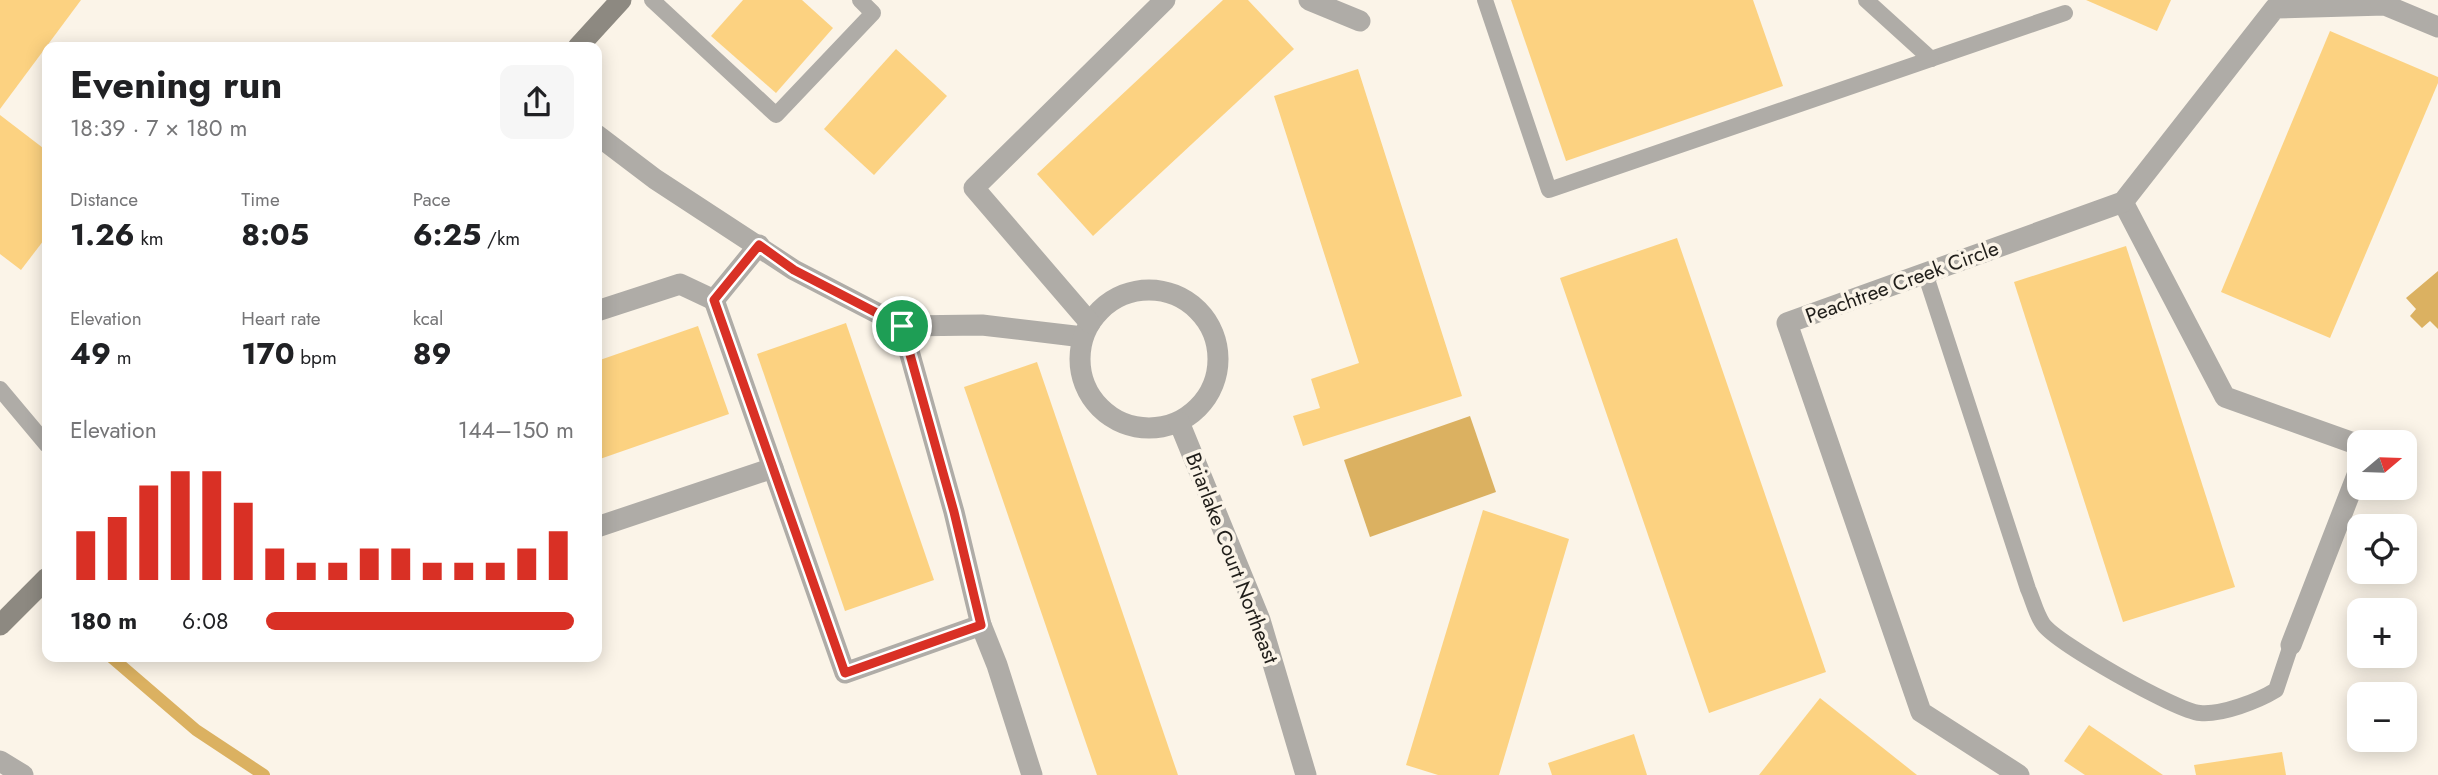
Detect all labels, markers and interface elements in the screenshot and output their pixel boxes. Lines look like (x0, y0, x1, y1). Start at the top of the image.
text: Evening run (70, 57, 282, 112)
button: share (500, 65, 574, 139)
text: 18:39 · 7 × 180 m (70, 111, 247, 145)
text: Distance (70, 186, 138, 213)
text: Time (241, 186, 280, 213)
text: Pace (413, 186, 451, 213)
text: 1.26 (70, 213, 135, 256)
text: 8:05 (241, 213, 309, 256)
text: 6:25 (413, 213, 481, 256)
text: km (135, 225, 164, 252)
text: /km (481, 225, 520, 252)
street label: Peachtree Creek Circle (1801, 233, 2003, 331)
pin (872, 296, 932, 356)
text: Elevation (70, 305, 142, 332)
text: Heart rate (241, 305, 321, 332)
text: kcal (413, 305, 443, 332)
icon: arrive (883, 307, 921, 345)
text: 49 (70, 332, 111, 375)
text: 170 (241, 332, 295, 375)
text: 89 (413, 332, 452, 375)
text: m (111, 344, 132, 371)
text: bpm (295, 344, 337, 371)
text: Elevation (70, 413, 157, 447)
text: 144–150 m (458, 413, 574, 447)
north arrow (2347, 430, 2417, 500)
map controls (2347, 430, 2417, 752)
street label: Briarlake Court Northeast (1178, 448, 1286, 668)
button: locate (2347, 514, 2417, 584)
button: + (2347, 598, 2417, 668)
text: 180 m (70, 604, 137, 638)
text: 6:08 (182, 604, 229, 638)
button: − (2347, 682, 2417, 752)

